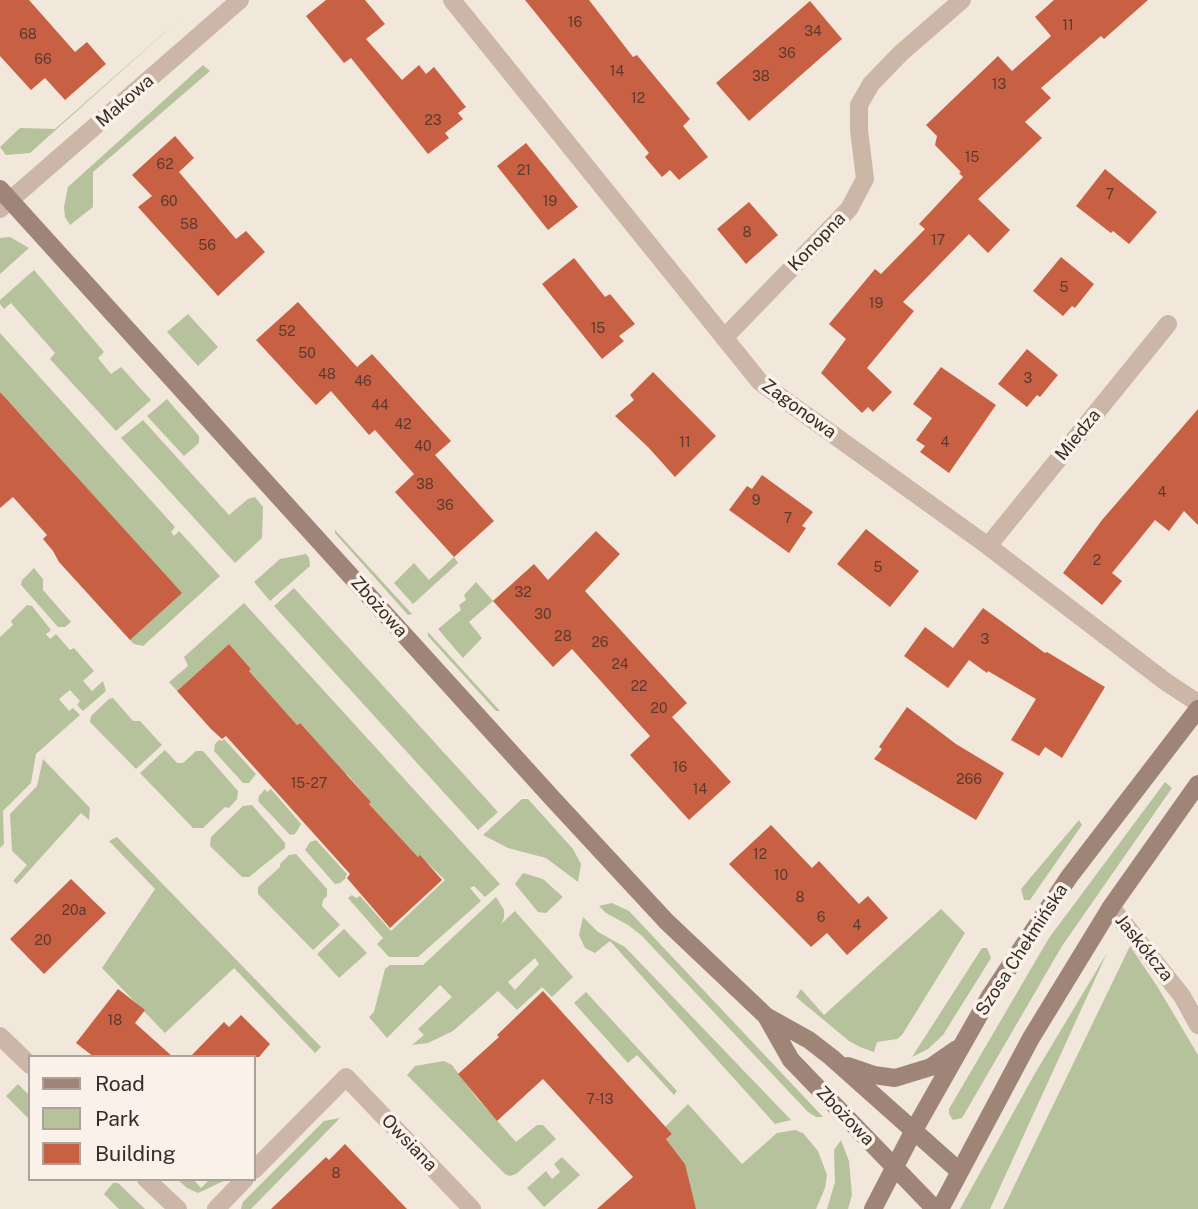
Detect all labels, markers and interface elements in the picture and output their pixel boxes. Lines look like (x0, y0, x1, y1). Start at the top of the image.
house number: 16 (568, 15, 582, 31)
house number: 11 (1062, 18, 1074, 34)
house number: 34 (804, 24, 822, 40)
house number: 68 (19, 27, 37, 43)
house number: 36 (778, 46, 796, 62)
house number: 66 (34, 52, 52, 68)
house number: 14 (610, 64, 624, 80)
house number: 38 (752, 69, 770, 85)
street label: Makowa (92, 70, 158, 132)
house number: 13 (992, 77, 1006, 93)
house number: 12 (631, 91, 645, 107)
house number: 23 (424, 113, 442, 129)
house number: 15 (965, 150, 979, 166)
house number: 62 (156, 157, 174, 173)
house number: 21 (517, 163, 531, 179)
house number: 7 (1106, 187, 1114, 203)
house number: 60 (160, 194, 178, 210)
house number: 19 (543, 194, 557, 210)
street label: Konopna (784, 208, 850, 276)
house number: 58 (180, 217, 198, 233)
house number: 8 (742, 225, 752, 241)
house number: 17 (931, 233, 945, 249)
house number: 56 (198, 238, 216, 254)
house number: 5 (1060, 280, 1068, 296)
house number: 19 (869, 296, 883, 312)
house number: 15 (591, 321, 605, 337)
house number: 52 (278, 324, 296, 340)
house number: 50 (298, 346, 316, 362)
house number: 48 (318, 367, 336, 383)
house number: 3 (1024, 371, 1032, 387)
house number: 46 (354, 374, 372, 390)
street label: Zagonowa (758, 375, 840, 443)
house number: 44 (371, 398, 389, 414)
street label: Miedza (1051, 405, 1105, 465)
house number: 42 (394, 417, 412, 433)
house number: 11 (679, 435, 691, 451)
house number: 4 (941, 435, 949, 451)
house number: 40 (414, 439, 432, 455)
house number: 38 (416, 477, 434, 493)
house number: 4 (1158, 485, 1166, 501)
house number: 9 (752, 493, 760, 509)
house number: 36 (436, 498, 454, 514)
house number: 7 (784, 511, 792, 527)
house number: 2 (1093, 553, 1101, 569)
house number: 5 (874, 560, 882, 576)
street label: Zbożowa (346, 572, 412, 642)
house number: 32 (514, 585, 532, 601)
house number: 30 (534, 607, 552, 623)
house number: 28 (554, 629, 572, 645)
house number: 3 (981, 632, 989, 648)
house number: 26 (591, 635, 609, 651)
house number: 24 (611, 657, 629, 673)
house number: 22 (631, 679, 647, 695)
house number: 20 (651, 701, 667, 717)
house number: 16 (673, 760, 687, 776)
house number: 266 (956, 772, 982, 788)
house number: 15-27 (291, 776, 327, 792)
house number: 14 (693, 782, 707, 798)
house number: 12 (753, 847, 767, 863)
house number: 10 (774, 868, 788, 884)
street label: Szosa Chełmińska (971, 880, 1073, 1020)
house number: 8 (795, 890, 805, 906)
house number: 20a (62, 903, 86, 919)
house number: 6 (817, 910, 825, 926)
street label: Jaskółcza (1110, 910, 1178, 986)
house number: 4 (853, 918, 861, 934)
house number: 20 (35, 933, 51, 949)
house number: 18 (108, 1013, 122, 1029)
legend (28, 1055, 256, 1181)
text: Road (95, 1071, 145, 1096)
street label: Zbożowa (811, 1082, 879, 1150)
house number: 7-13 (586, 1092, 614, 1108)
text: Park (95, 1106, 140, 1131)
street label: Owsiana (377, 1110, 441, 1176)
text: Building (95, 1141, 176, 1166)
house number: 8 (331, 1166, 341, 1182)

